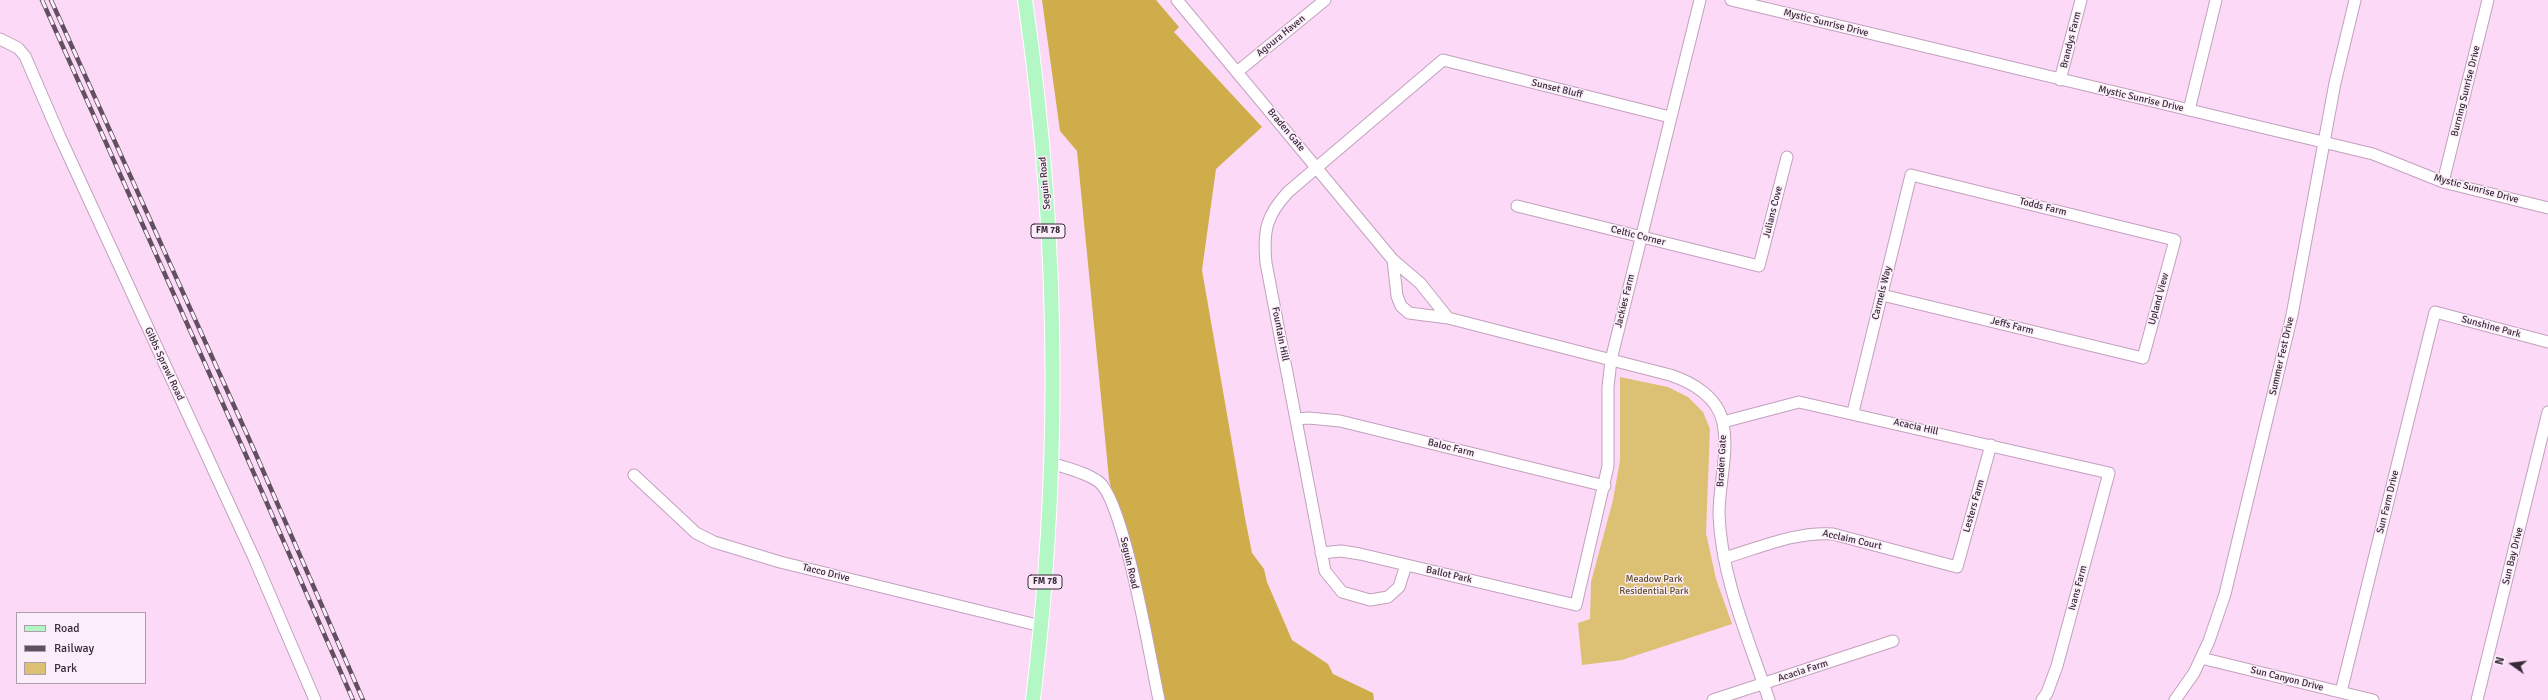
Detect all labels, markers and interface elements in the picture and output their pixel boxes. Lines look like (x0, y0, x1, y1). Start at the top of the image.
street label: Mystic Sunrise Drive (1782, 7, 1870, 39)
street label: Brandys Farm (2058, 10, 2084, 70)
street label: Agoura Haven (1254, 13, 1308, 59)
street label: Burning Sunrise Drive (2449, 44, 2483, 138)
street label: Sunset Bluff (1530, 77, 1584, 101)
street label: Mystic Sunrise Drive (2097, 83, 2185, 115)
street label: Braden Gate (1265, 106, 1307, 154)
street label: Seguin Road (1037, 156, 1053, 210)
street label: Mystic Sunrise Drive (2432, 172, 2520, 206)
street label: Julians Cove (1761, 185, 1785, 239)
street label: Todds Farm (2018, 195, 2068, 219)
street label: Celtic Corner (1609, 223, 1667, 249)
road number: FM 78 (1031, 224, 1065, 238)
street label: Carmels Way (1870, 265, 1894, 321)
street label: Upland View (2146, 272, 2172, 326)
street label: Jackies Farm (1613, 273, 1637, 329)
street label: Fountain Hill (1269, 306, 1291, 362)
street label: Sunshine Park (2460, 313, 2522, 341)
street label: Jeffs Farm (1989, 315, 2035, 337)
street label: Summer Fest Drive (2267, 316, 2297, 396)
street label: Gibbs Sprawl Road (142, 325, 186, 403)
street label: Acacia Hill (1892, 416, 1940, 438)
street label: Braden Gate (1715, 435, 1729, 487)
street label: Baloc Farm (1426, 436, 1476, 460)
street label: Sun Farm Drive (2374, 469, 2402, 535)
street label: Lesters Farm (1961, 478, 1987, 534)
street label: Sun Bay Drive (2500, 526, 2526, 586)
street label: Acclaim Court (1821, 527, 1883, 553)
street label: Seguin Road (1117, 536, 1141, 590)
street label: Tacco Drive (801, 561, 851, 585)
street label: Ballot Park (1425, 564, 1473, 586)
street label: Ivans Farm (2066, 564, 2090, 612)
park label: Meadow Park Residential Park (1619, 573, 1689, 596)
road number: FM 78 (1028, 575, 1062, 589)
legend (16, 612, 146, 684)
text: Road (54, 621, 80, 636)
text: Railway (54, 641, 94, 656)
north arrow (2492, 644, 2532, 684)
text: N (2493, 656, 2507, 666)
street label: Acacia Farm (1776, 657, 1830, 685)
text: Park (54, 661, 77, 676)
street label: Sun Canyon Drive (2249, 664, 2325, 694)

